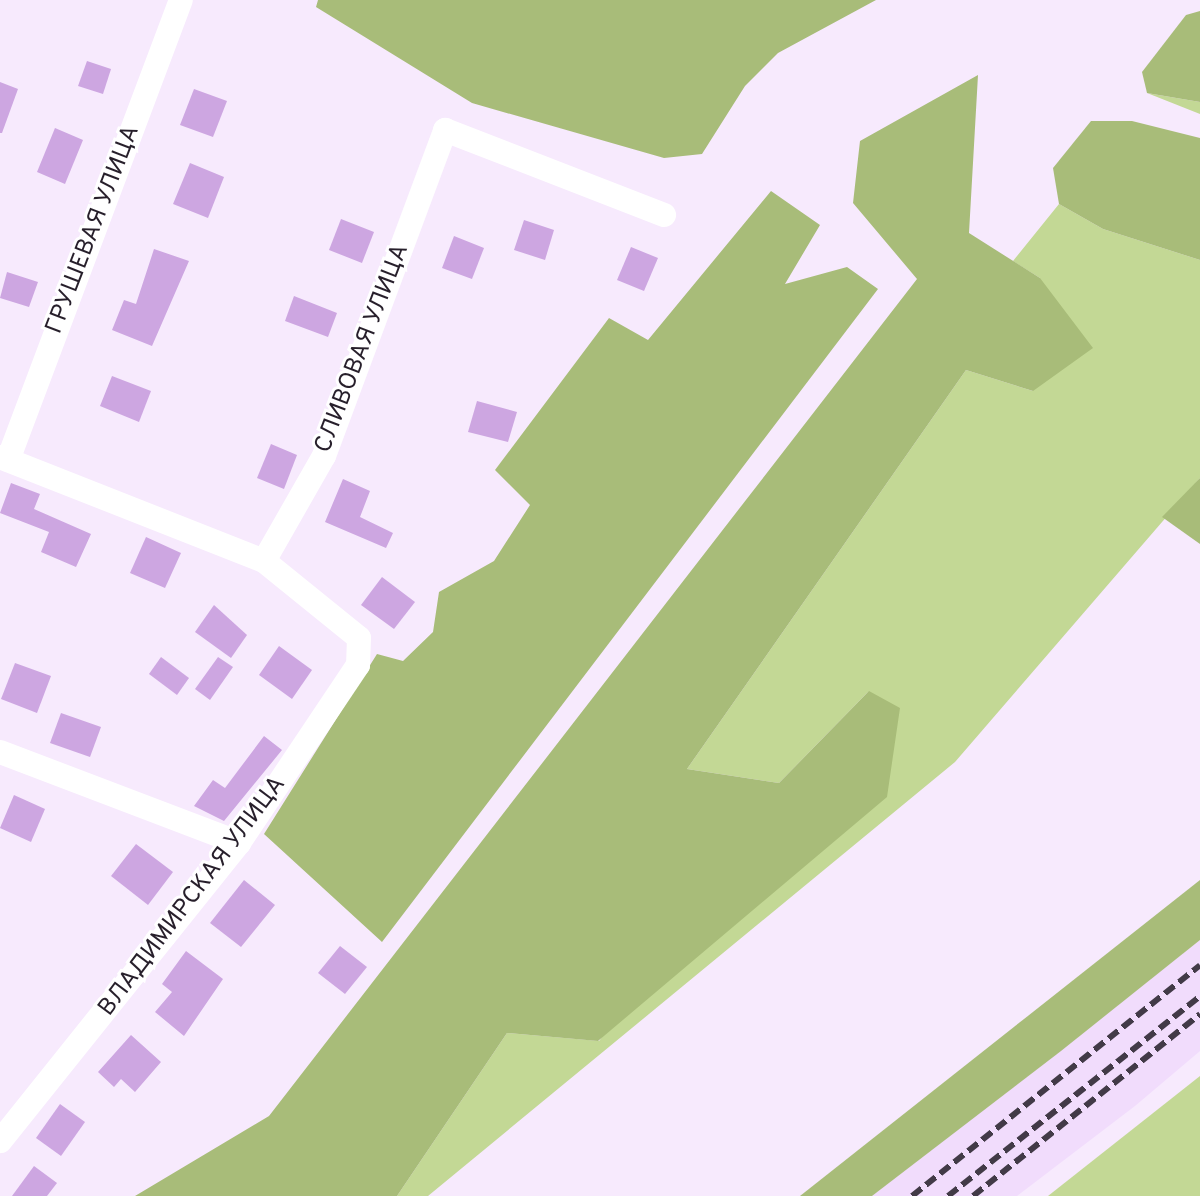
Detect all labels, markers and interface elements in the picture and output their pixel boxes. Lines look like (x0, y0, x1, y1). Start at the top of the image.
street label: ГРУШЕВАЯ УЛИЦА (41, 122, 147, 338)
street label: СЛИВОВАЯ УЛИЦА (310, 241, 416, 457)
street label: ВЛАДИМИРСКАЯ УЛИЦА (93, 771, 293, 1023)

